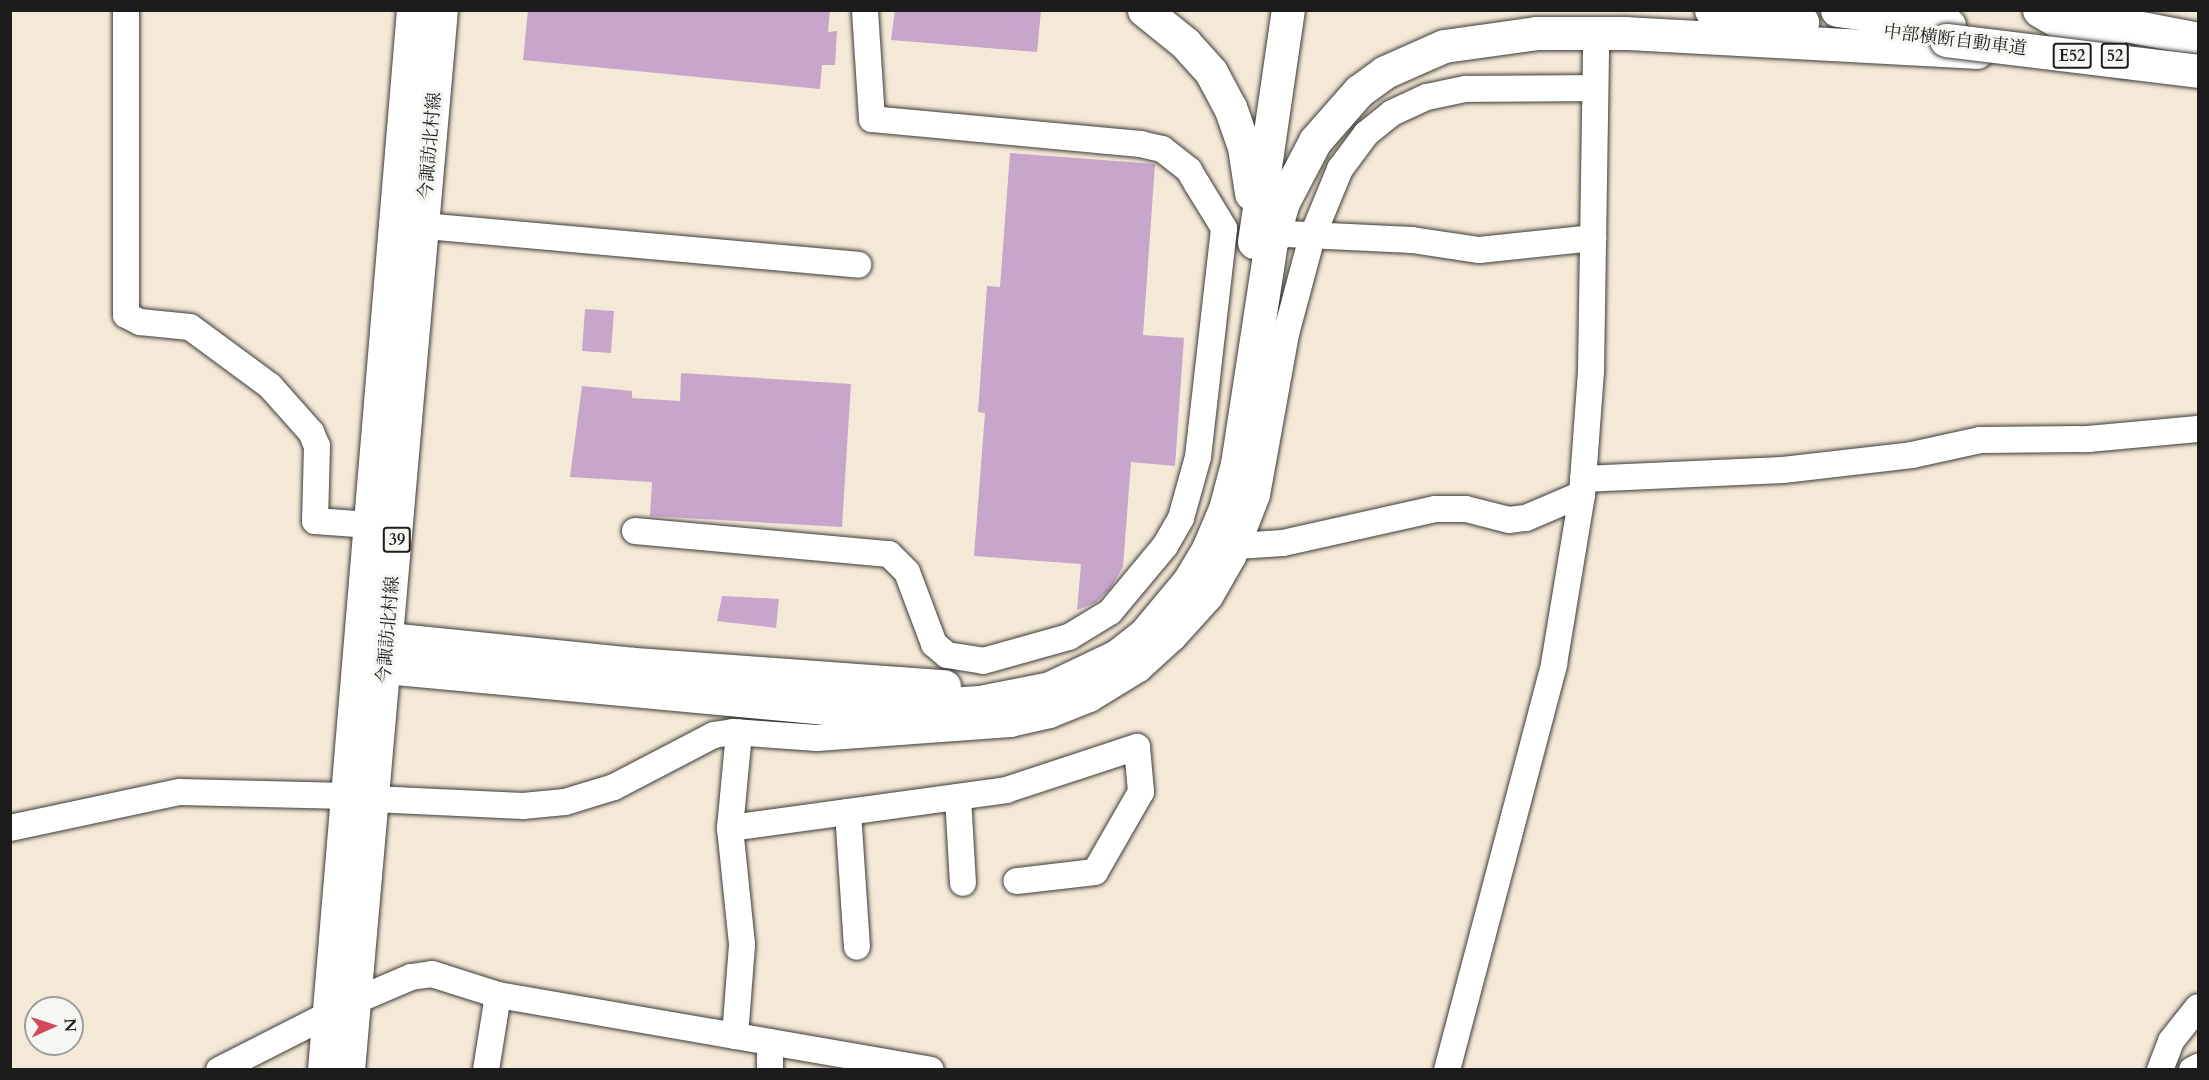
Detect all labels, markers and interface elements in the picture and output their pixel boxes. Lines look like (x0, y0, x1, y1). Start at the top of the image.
street label: 中部横断自動車道 (1882, 22, 2028, 60)
road number: E52 (2052, 43, 2092, 69)
road number: 52 (2100, 43, 2130, 69)
street label: 今諏訪北村線 (416, 91, 446, 201)
road number: 39 (382, 527, 412, 553)
street label: 今諏訪北村線 (374, 575, 404, 685)
north arrow (24, 996, 84, 1056)
text: N (59, 1018, 81, 1033)

